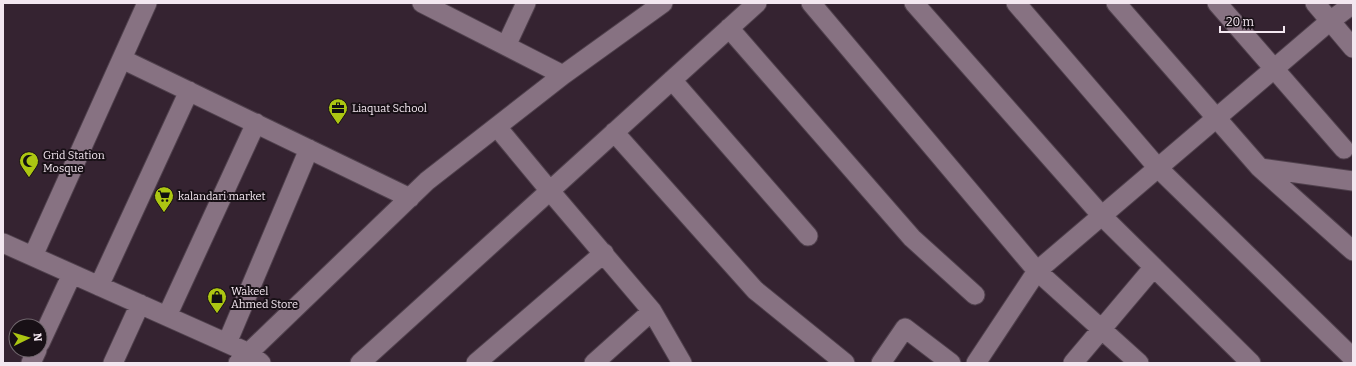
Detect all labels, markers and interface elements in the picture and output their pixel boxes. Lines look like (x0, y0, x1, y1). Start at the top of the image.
scale bar (1220, 8, 1284, 34)
text: 20 m (1226, 15, 1255, 29)
office icon: Liaquat School (327, 97, 349, 125)
place label: Liaquat School (352, 102, 427, 115)
place label: Grid Station Mosque (43, 149, 105, 175)
mosque icon: Grid Station Mosque (18, 150, 40, 178)
supermarket icon: kalandari market (153, 185, 175, 213)
place label: kalandari market (178, 190, 266, 203)
place label: Wakeel Ahmed Store (231, 285, 298, 311)
shop icon: Wakeel Ahmed Store (206, 286, 228, 314)
north arrow (8, 318, 48, 358)
text: N (31, 332, 44, 342)

